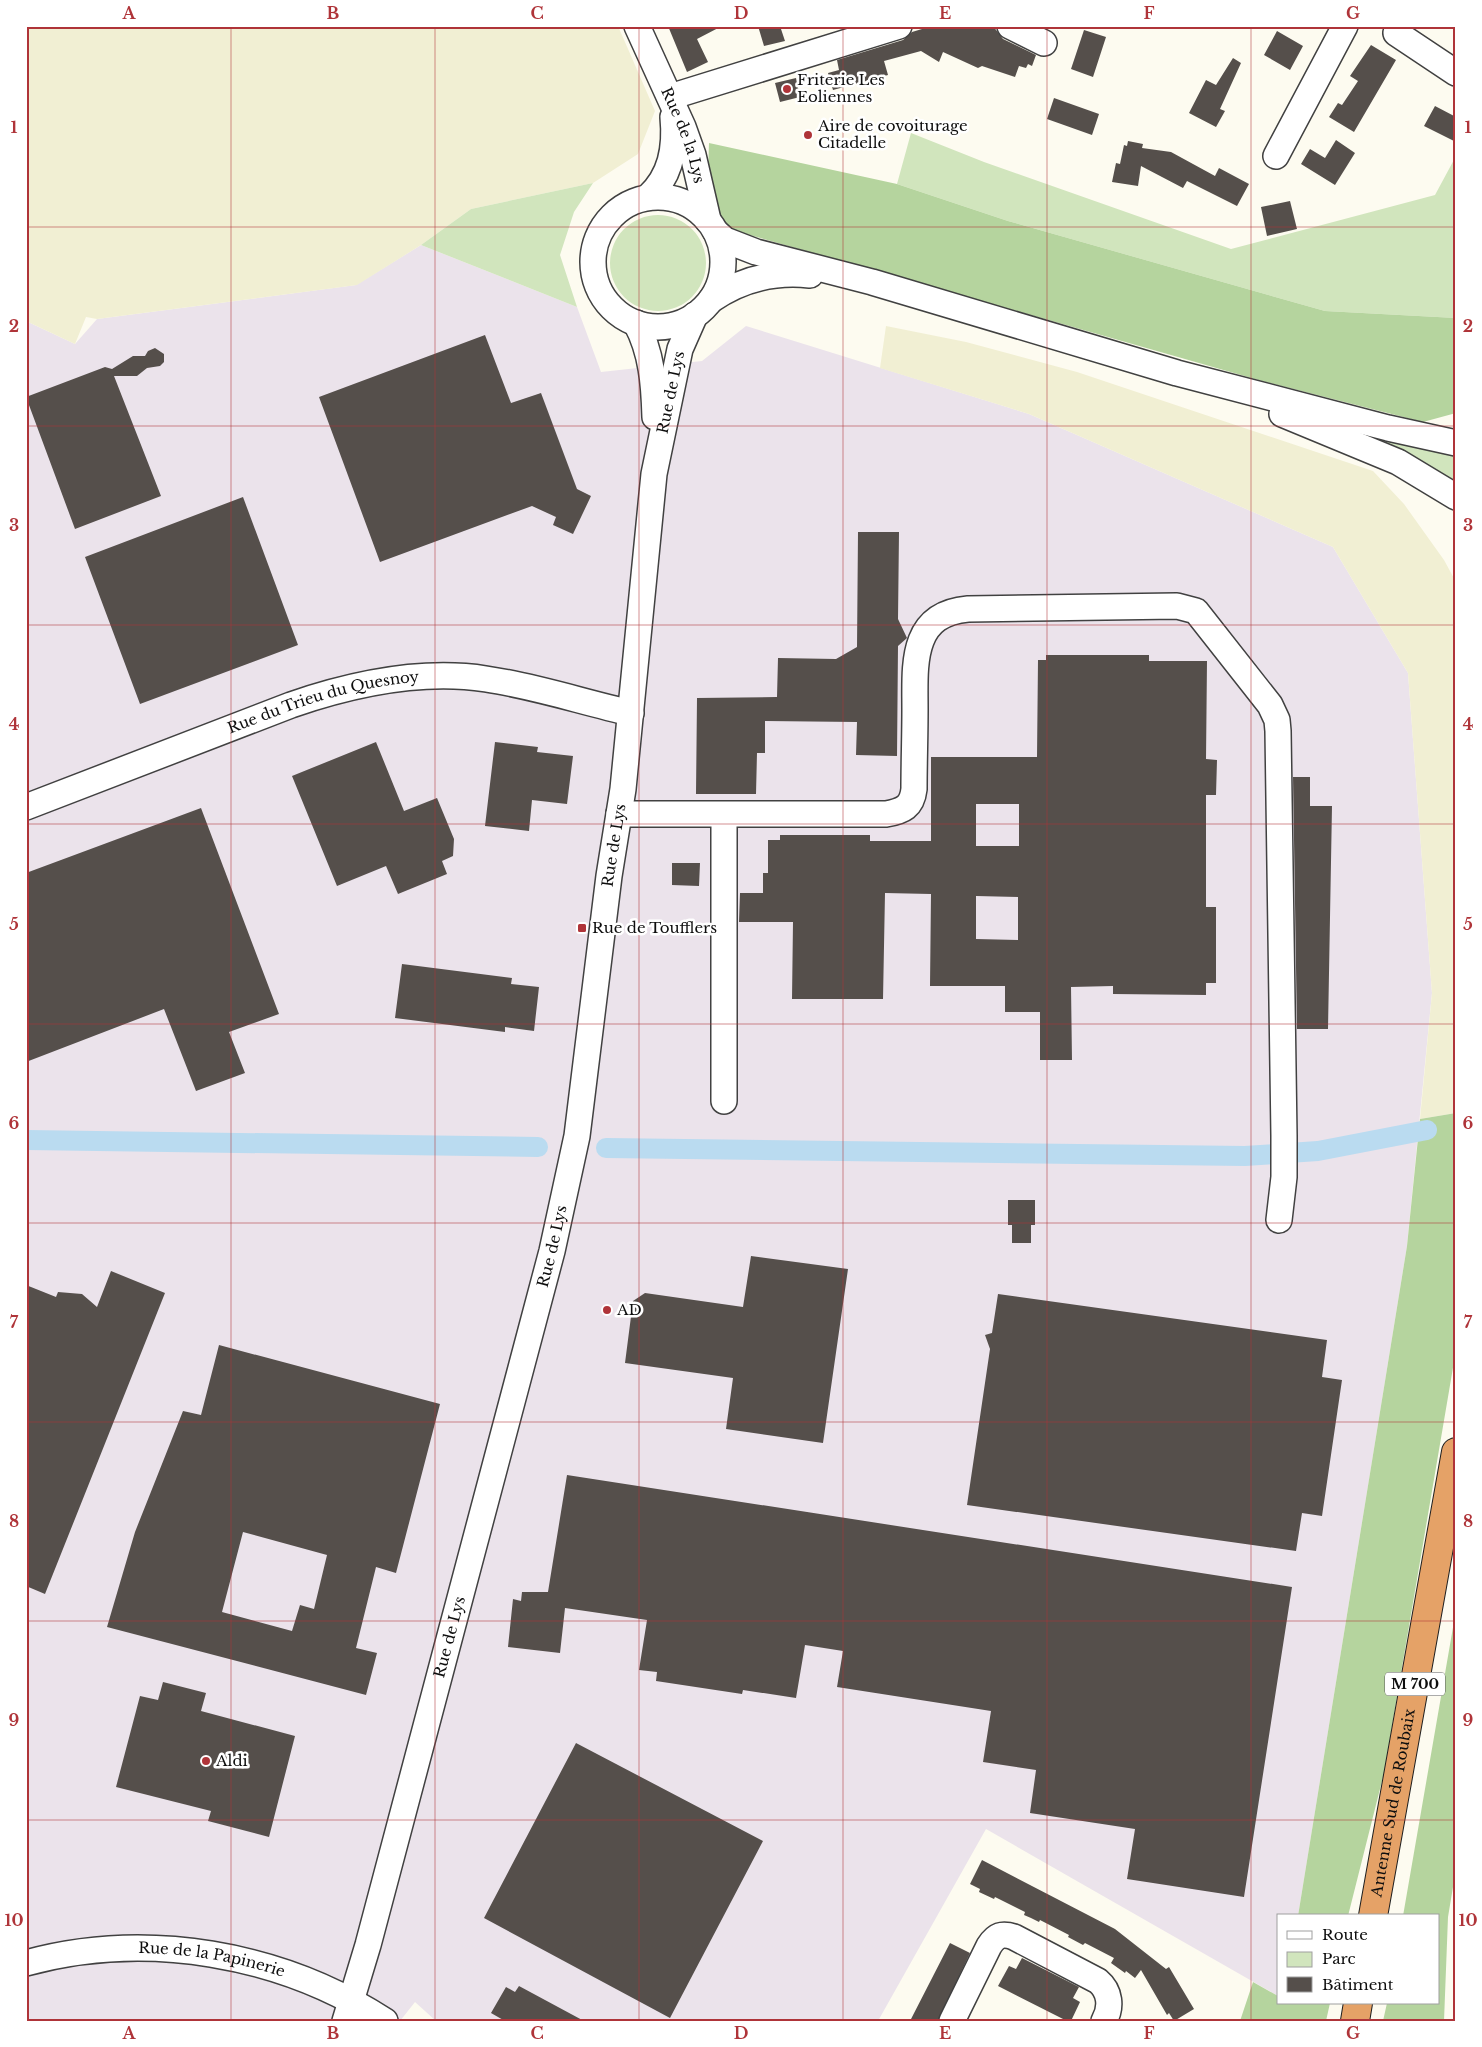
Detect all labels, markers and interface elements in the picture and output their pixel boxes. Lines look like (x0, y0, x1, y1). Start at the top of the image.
text: A (122, 3, 137, 23)
text: B (327, 3, 340, 23)
text: C (530, 3, 544, 23)
text: D (734, 3, 748, 23)
text: E (939, 3, 951, 23)
text: F (1143, 3, 1155, 23)
text: G (1346, 3, 1360, 23)
place label: Friterie Les Eoliennes (797, 70, 885, 106)
marker: Friterie Les Eoliennes (781, 83, 793, 95)
street label: Rue de la Lys (657, 84, 709, 185)
place label: Aire de covoiturage Citadelle (817, 116, 968, 152)
text: 1 (11, 117, 18, 137)
text: 1 (1465, 117, 1472, 137)
marker: Aire de covoiturage Citadelle (802, 129, 814, 141)
text: 2 (9, 316, 19, 336)
text: 2 (1463, 316, 1473, 336)
street label: Rue de Lys (653, 349, 688, 435)
text: 3 (9, 515, 19, 535)
text: 3 (1463, 515, 1473, 535)
street label: Rue du Trieu du Quesnoy (225, 667, 420, 738)
text: 4 (9, 714, 19, 734)
text: 4 (1463, 714, 1473, 734)
street label: Rue de Lys (598, 802, 629, 888)
text: 5 (9, 914, 19, 934)
text: 5 (1463, 914, 1473, 934)
place label: Rue de Toufflers (592, 918, 717, 937)
marker: Rue de Toufflers (576, 922, 588, 934)
text: 6 (9, 1113, 20, 1133)
text: 6 (1463, 1113, 1474, 1133)
street label: Rue de Lys (533, 1203, 571, 1289)
place label: AD (616, 1300, 642, 1319)
marker: AD (601, 1304, 613, 1316)
text: 7 (10, 1312, 19, 1332)
text: 7 (1464, 1312, 1473, 1332)
text: 8 (9, 1511, 19, 1531)
text: 8 (1463, 1511, 1473, 1531)
street label: Rue de Lys (429, 1594, 469, 1680)
road number: M 700 (1385, 1672, 1445, 1696)
street label: Antenne Sud de Roubaix (1366, 1707, 1419, 1899)
text: 9 (9, 1710, 20, 1730)
text: 9 (1463, 1710, 1474, 1730)
place label: Aldi (215, 1751, 248, 1770)
marker: Aldi (200, 1755, 212, 1767)
text: 10 (4, 1910, 24, 1930)
text: 10 (1458, 1910, 1478, 1930)
legend (1277, 1914, 1440, 2004)
text: Route (1322, 1925, 1368, 1944)
street label: Rue de la Papinerie (138, 1938, 288, 1981)
text: Parc (1322, 1949, 1355, 1968)
text: Bâtiment (1322, 1975, 1394, 1994)
text: A (122, 2023, 137, 2043)
text: B (327, 2023, 340, 2043)
text: C (530, 2023, 544, 2043)
text: D (734, 2023, 748, 2043)
text: E (939, 2023, 951, 2043)
text: F (1143, 2023, 1155, 2043)
text: G (1346, 2023, 1360, 2043)

